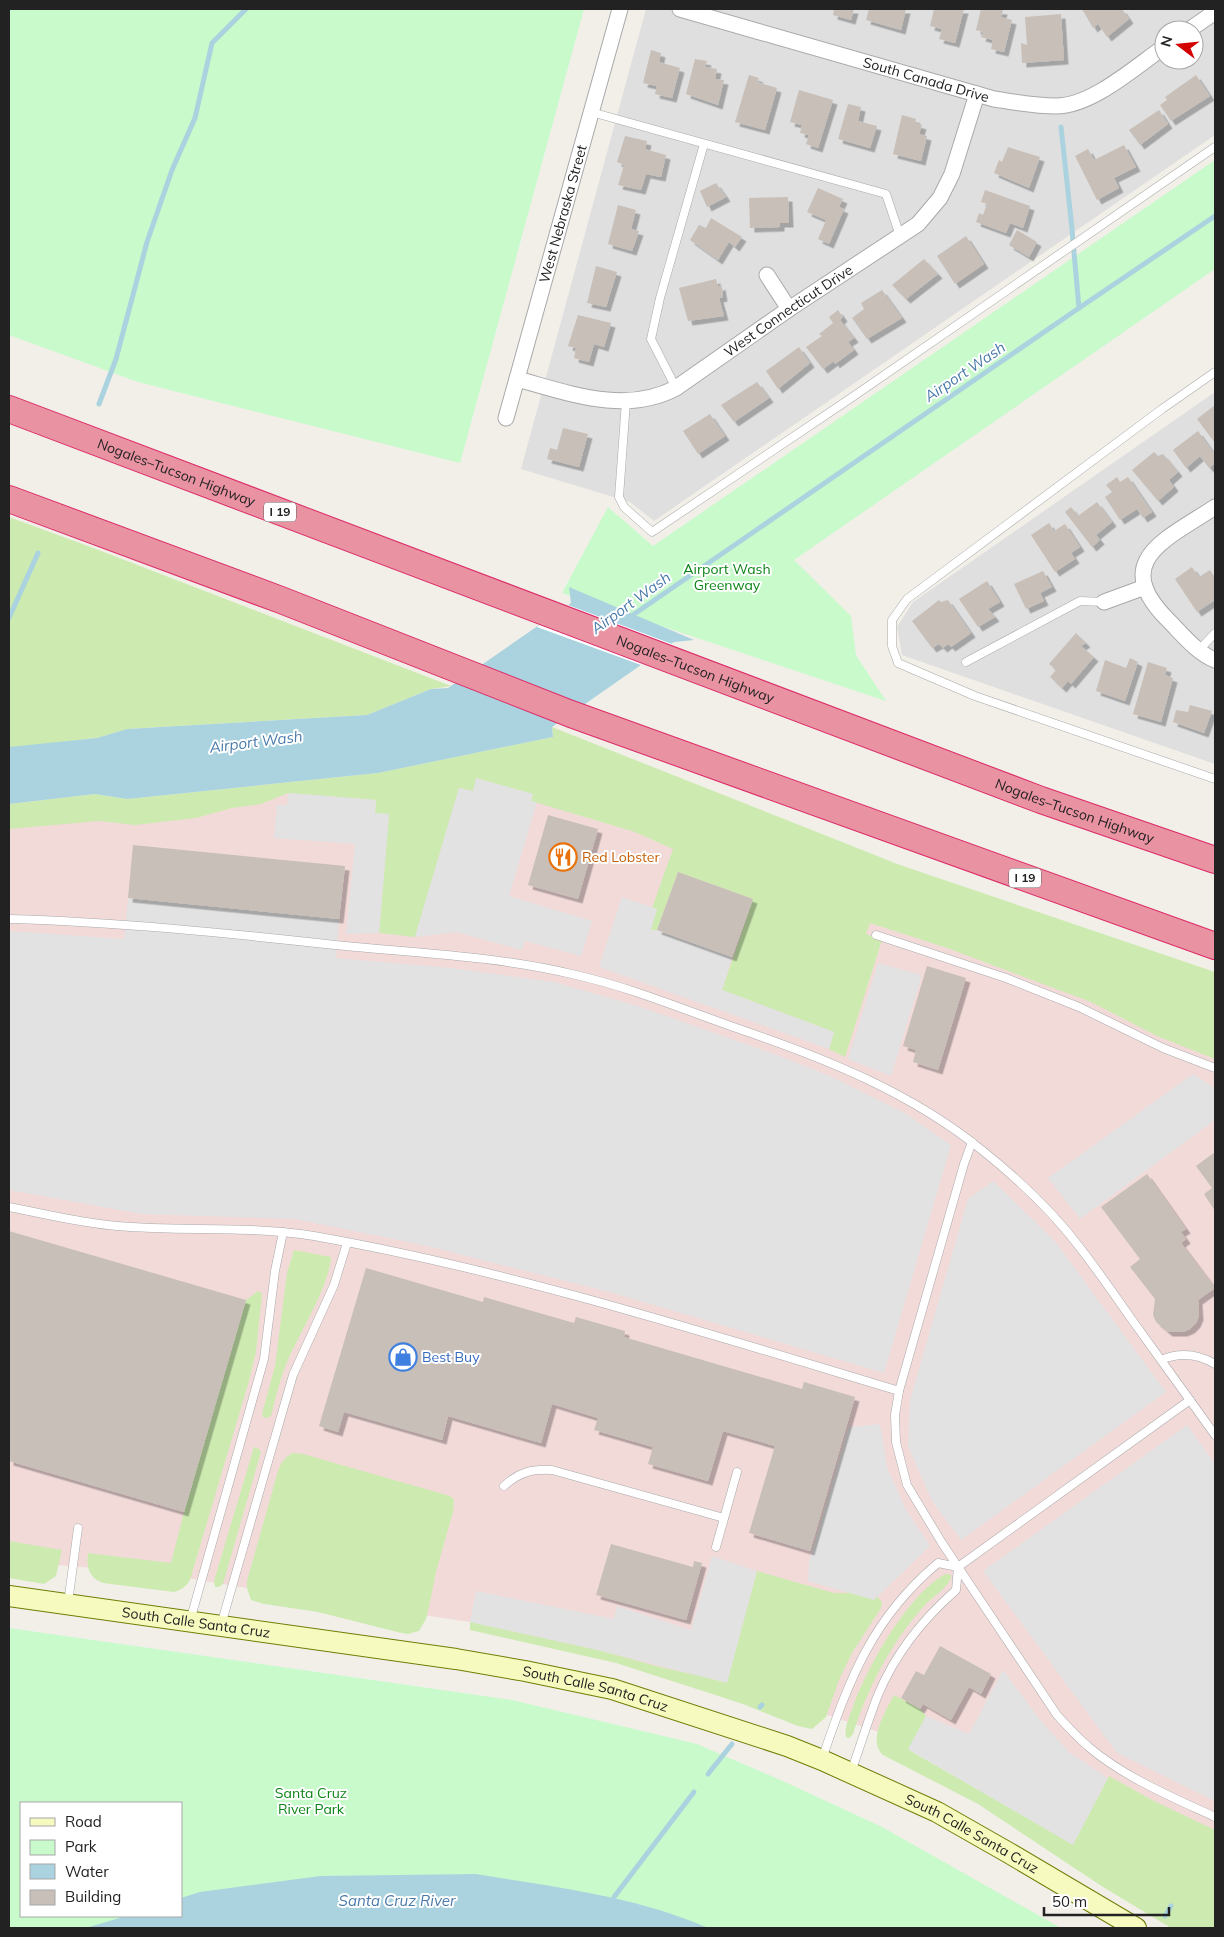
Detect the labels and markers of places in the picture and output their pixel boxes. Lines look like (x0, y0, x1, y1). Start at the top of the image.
restaurant icon: Red Lobster (548, 842, 578, 872)
place label: Red Lobster (582, 848, 660, 866)
shop icon: Best Buy (388, 1342, 418, 1372)
place label: Best Buy (422, 1348, 480, 1366)

